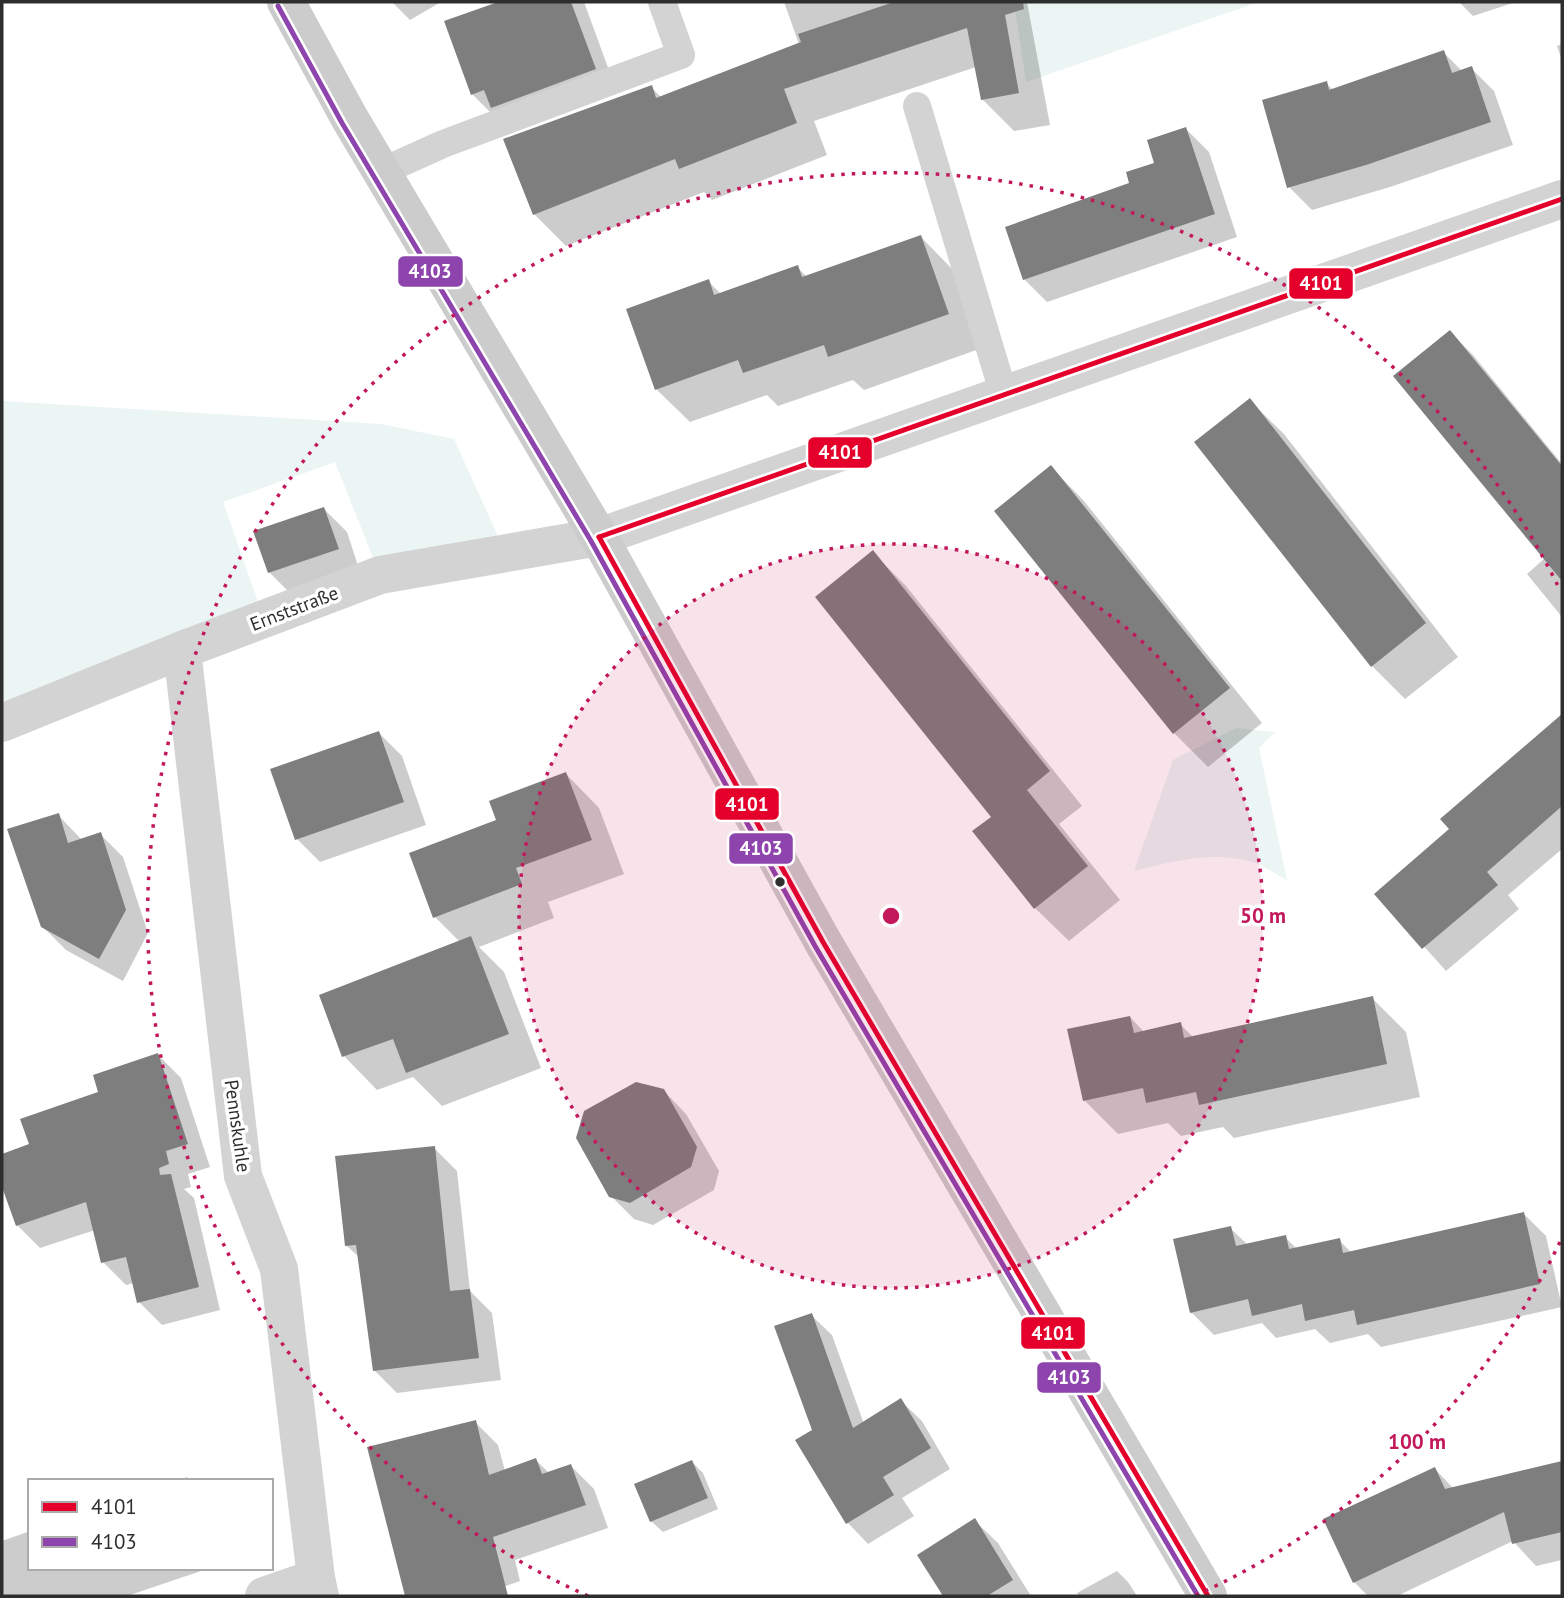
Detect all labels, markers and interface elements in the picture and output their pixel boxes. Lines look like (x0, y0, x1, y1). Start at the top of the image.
line badge: 4103 (397, 255, 464, 288)
text: 4103 (408, 259, 452, 283)
line badge: 4101 (1288, 267, 1354, 300)
text: 4101 (1299, 271, 1343, 295)
line badge: 4101 (807, 436, 873, 469)
text: 4101 (818, 440, 862, 464)
street label: Ernststraße (246, 580, 342, 636)
line badge: 4101 (714, 787, 780, 821)
text: 4101 (725, 792, 769, 816)
line badge: 4103 (728, 832, 794, 865)
text: 4103 (739, 836, 783, 860)
unlabelled marker (773, 875, 787, 889)
text: 50 m (1240, 902, 1286, 929)
centre of rings (879, 904, 903, 928)
street label: Pennskuhle (220, 1078, 256, 1174)
line badge: 4101 (1020, 1316, 1086, 1350)
text: 4101 (1031, 1321, 1075, 1345)
line badge: 4103 (1036, 1361, 1102, 1394)
text: 4103 (1047, 1365, 1091, 1389)
text: 100 m (1388, 1428, 1446, 1455)
legend (28, 1479, 273, 1570)
text: 4101 (91, 1493, 137, 1520)
text: 4103 (91, 1528, 137, 1555)

